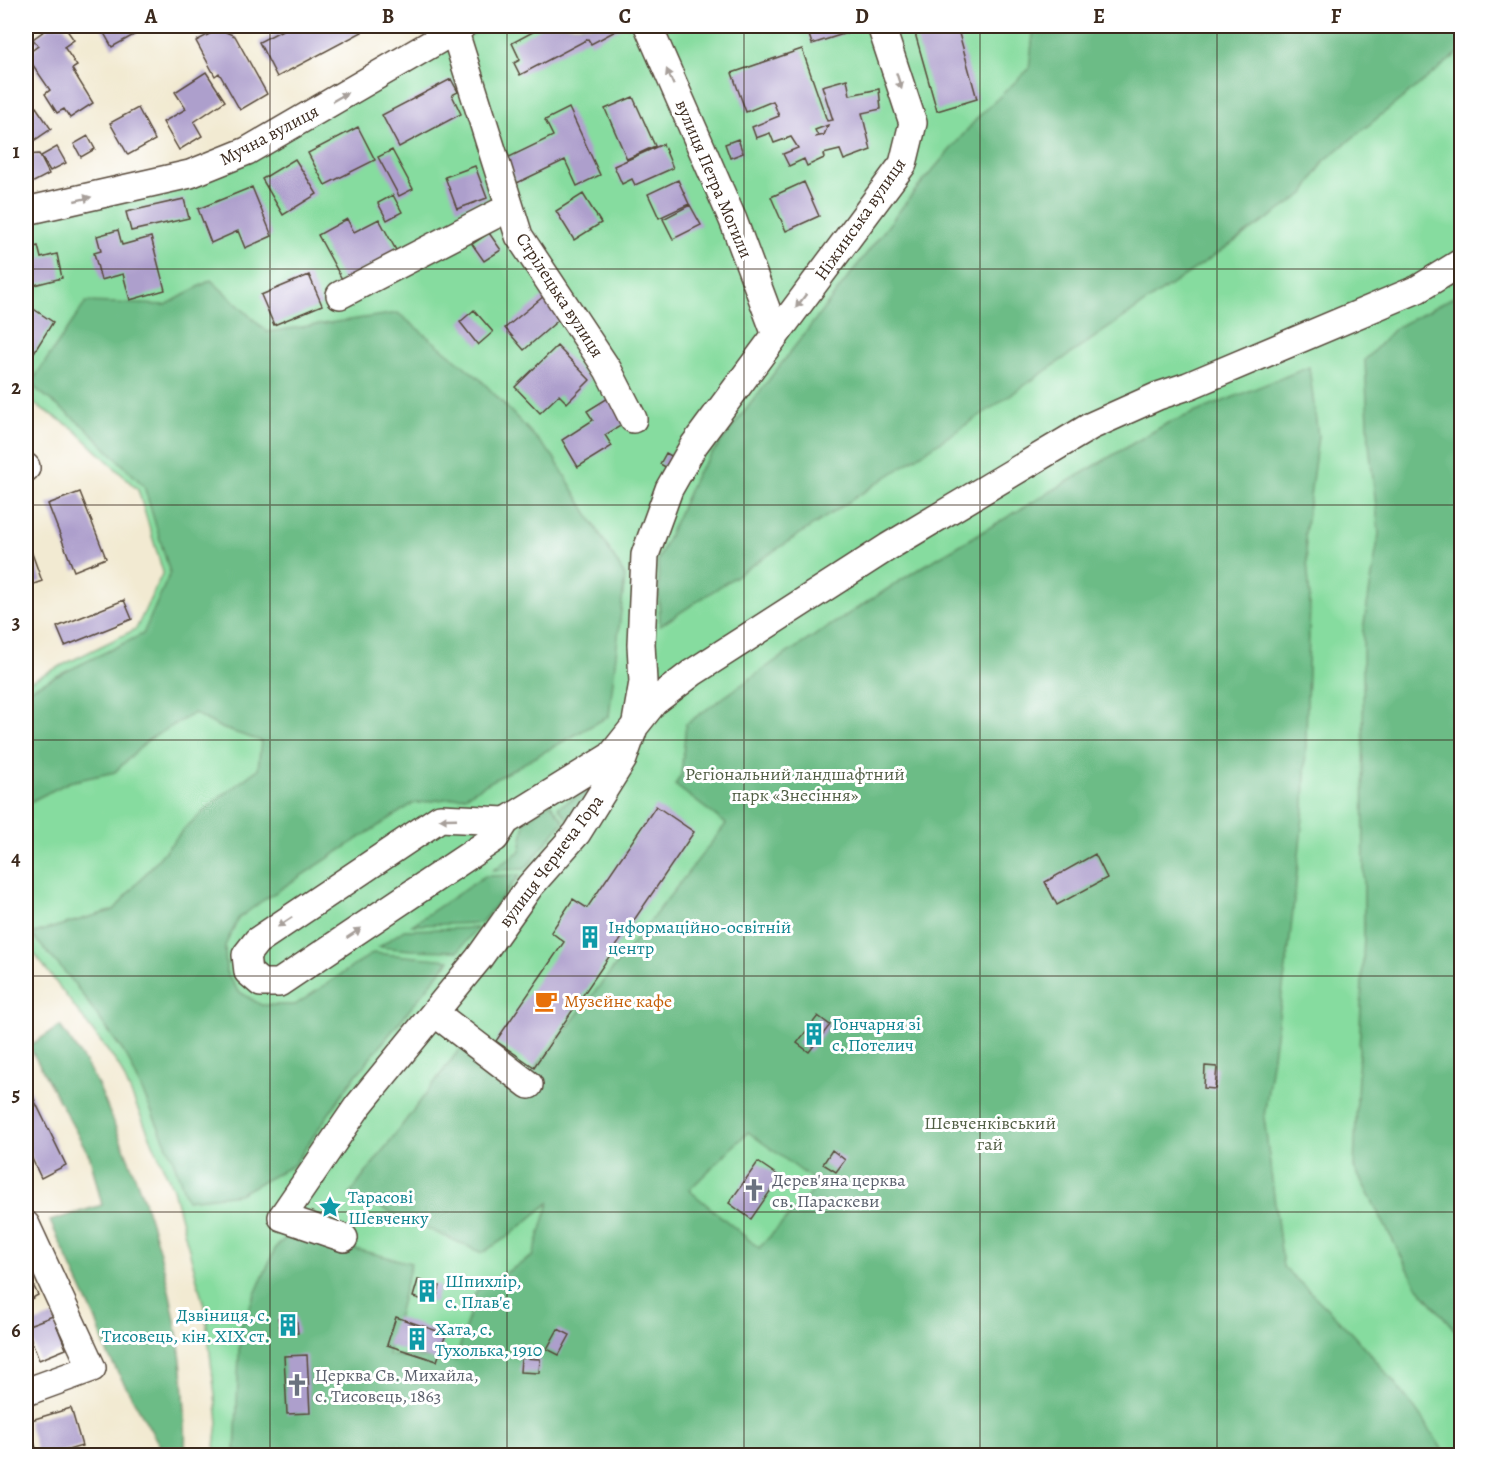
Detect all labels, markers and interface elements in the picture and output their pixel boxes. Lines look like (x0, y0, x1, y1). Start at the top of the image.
text: A (144, 3, 158, 30)
text: B (382, 3, 394, 30)
text: C (619, 3, 631, 30)
text: D (855, 3, 869, 30)
text: E (1093, 3, 1105, 30)
text: F (1331, 3, 1342, 30)
one-way arrow (665, 67, 675, 85)
one-way arrow (895, 72, 905, 90)
one-way arrow (331, 92, 348, 102)
street label: вулиця Петра Могили (670, 96, 758, 262)
street label: Мучна вулиця (215, 99, 323, 171)
text: 1 (12, 138, 20, 165)
street label: Ніжинська вулиця (809, 153, 911, 285)
one-way arrow (73, 193, 92, 203)
street label: Стрілецька вулиця (511, 228, 609, 362)
one-way arrow (795, 293, 807, 309)
text: 2 (11, 374, 21, 401)
text: 3 (12, 609, 20, 636)
park label: Регіональний ландшафтний парк «Знесіння» (685, 762, 905, 807)
street label: вулиця Чернеча Гора (493, 789, 609, 932)
one-way arrow (438, 814, 457, 824)
text: 4 (11, 845, 21, 872)
place label: Інформаційно-освітній центр (608, 915, 791, 960)
one-way arrow (277, 916, 293, 928)
building icon: Інформаційно-освітній центр (577, 924, 603, 950)
one-way arrow (346, 928, 362, 939)
cafe icon: Музейне кафе (533, 988, 559, 1014)
place label: Музейне кафе (564, 989, 672, 1013)
place label: Гончарня зі с. Потелич (832, 1012, 921, 1057)
building icon: Гончарня зі с. Потелич (801, 1021, 827, 1047)
text: 5 (12, 1081, 20, 1108)
park label: Шевченківський гай (924, 1111, 1056, 1156)
place label: Дерев'яна церква св. Параскеви (772, 1168, 906, 1213)
church icon: Дерев'яна церква св. Параскеви (741, 1177, 767, 1203)
place label: Тарасові Шевченку (348, 1185, 429, 1230)
place icon: Тарасові Шевченку (317, 1194, 343, 1220)
place label: Шпихлір, с. Плав'є (445, 1269, 522, 1314)
building icon: Шпихлір, с. Плав'є (414, 1278, 440, 1304)
place label: Дзвіниця, с. Тисовець, кін. XIX ст. (102, 1303, 270, 1348)
building icon: Дзвіниця, с. Тисовець, кін. XIX ст. (275, 1312, 301, 1338)
text: 6 (11, 1317, 21, 1344)
place label: Хата, с. Тухолька, 1910 (435, 1317, 542, 1362)
building icon: Хата, с. Тухолька, 1910 (404, 1326, 430, 1352)
place label: Церква Св. Михайла, с. Тисовець, 1863 (315, 1363, 479, 1408)
church icon: Церква Св. Михайла, с. Тисовець, 1863 (284, 1372, 310, 1398)

